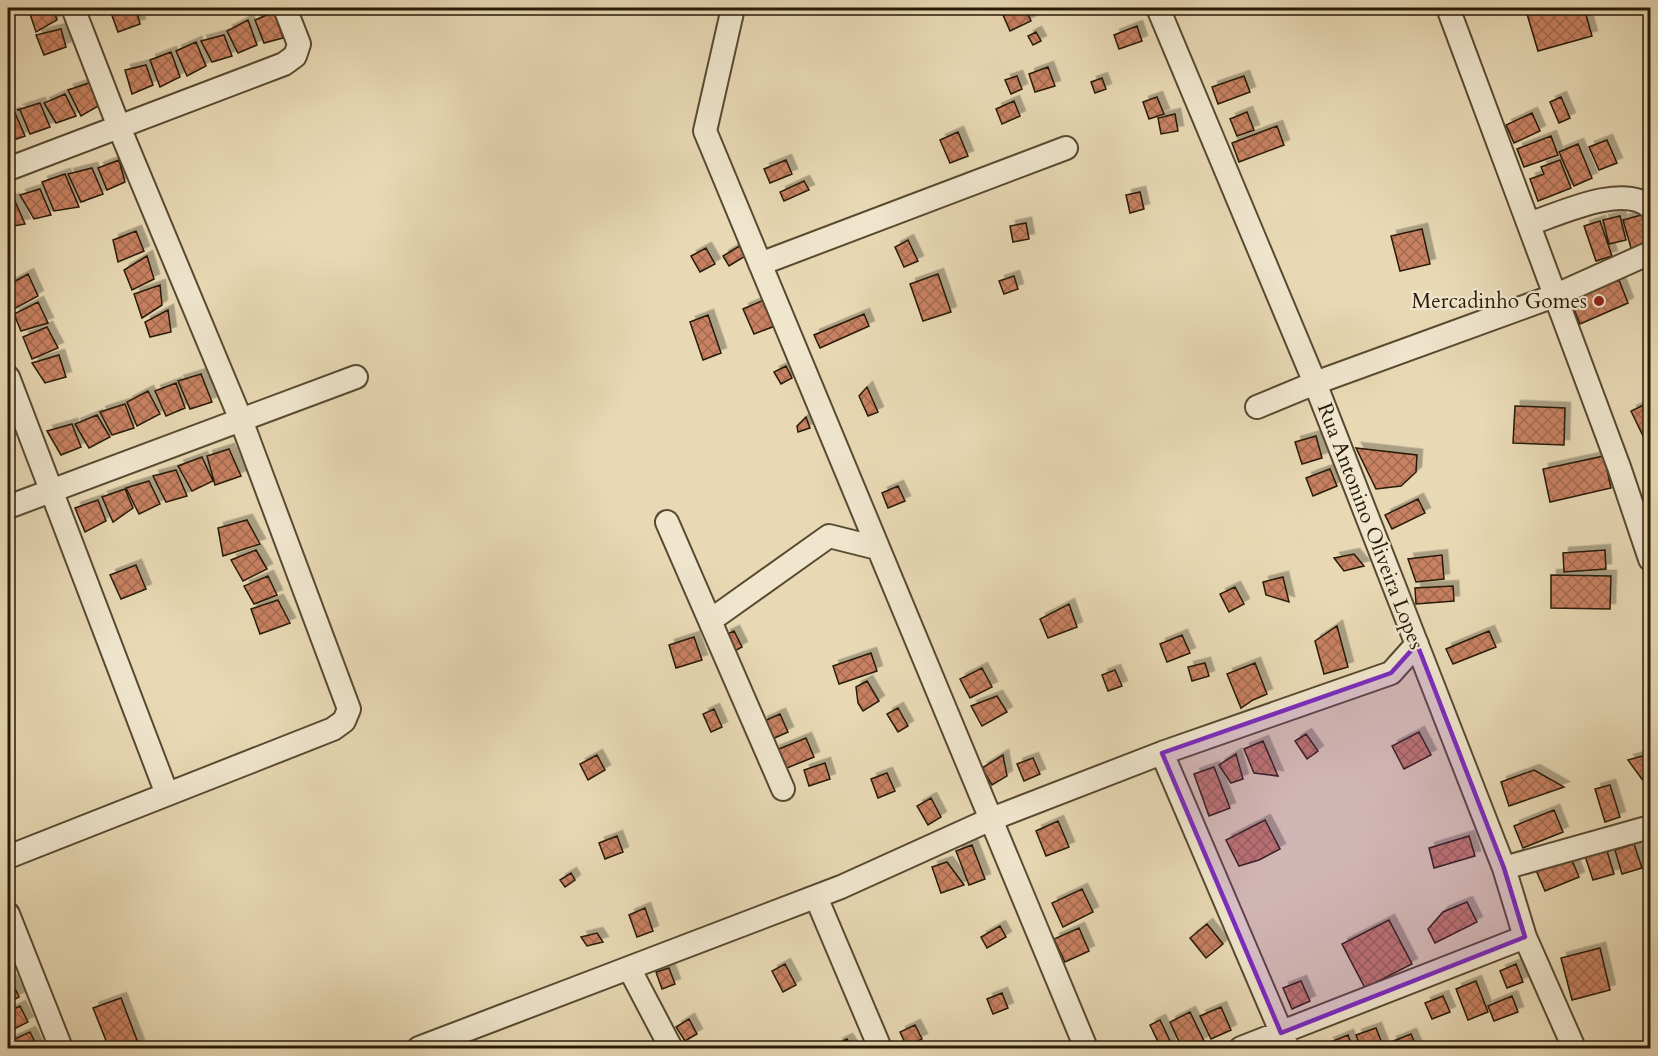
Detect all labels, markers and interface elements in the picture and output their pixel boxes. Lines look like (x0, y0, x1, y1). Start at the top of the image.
place label: Mercadinho Gomes (1412, 287, 1587, 316)
marker: Mercadinho Gomes (1592, 294, 1606, 308)
street label: Rua Antonino Oliveira Lopes (1310, 399, 1431, 654)

